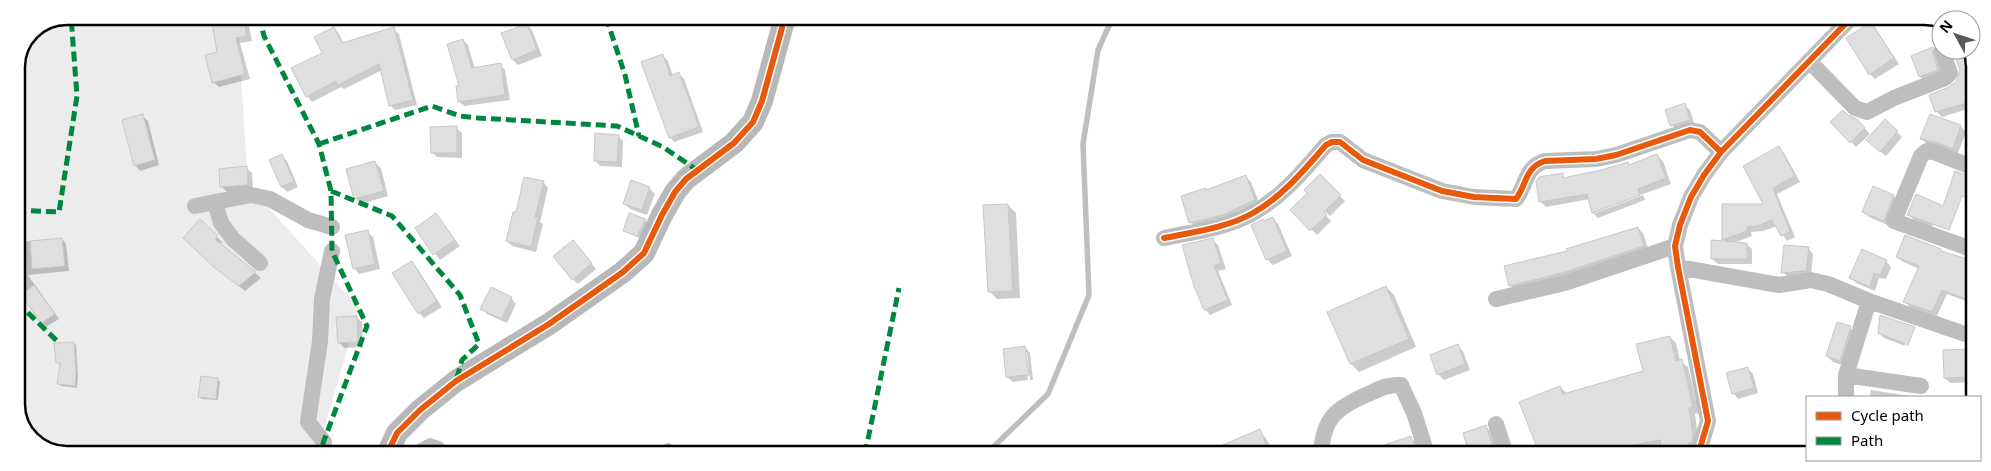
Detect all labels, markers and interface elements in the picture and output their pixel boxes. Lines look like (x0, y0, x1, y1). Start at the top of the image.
north arrow (1931, 10, 1981, 60)
text: N (1935, 16, 1957, 37)
legend (1806, 396, 1981, 461)
text: Cycle path (1851, 405, 1924, 425)
text: Path (1851, 430, 1883, 450)

